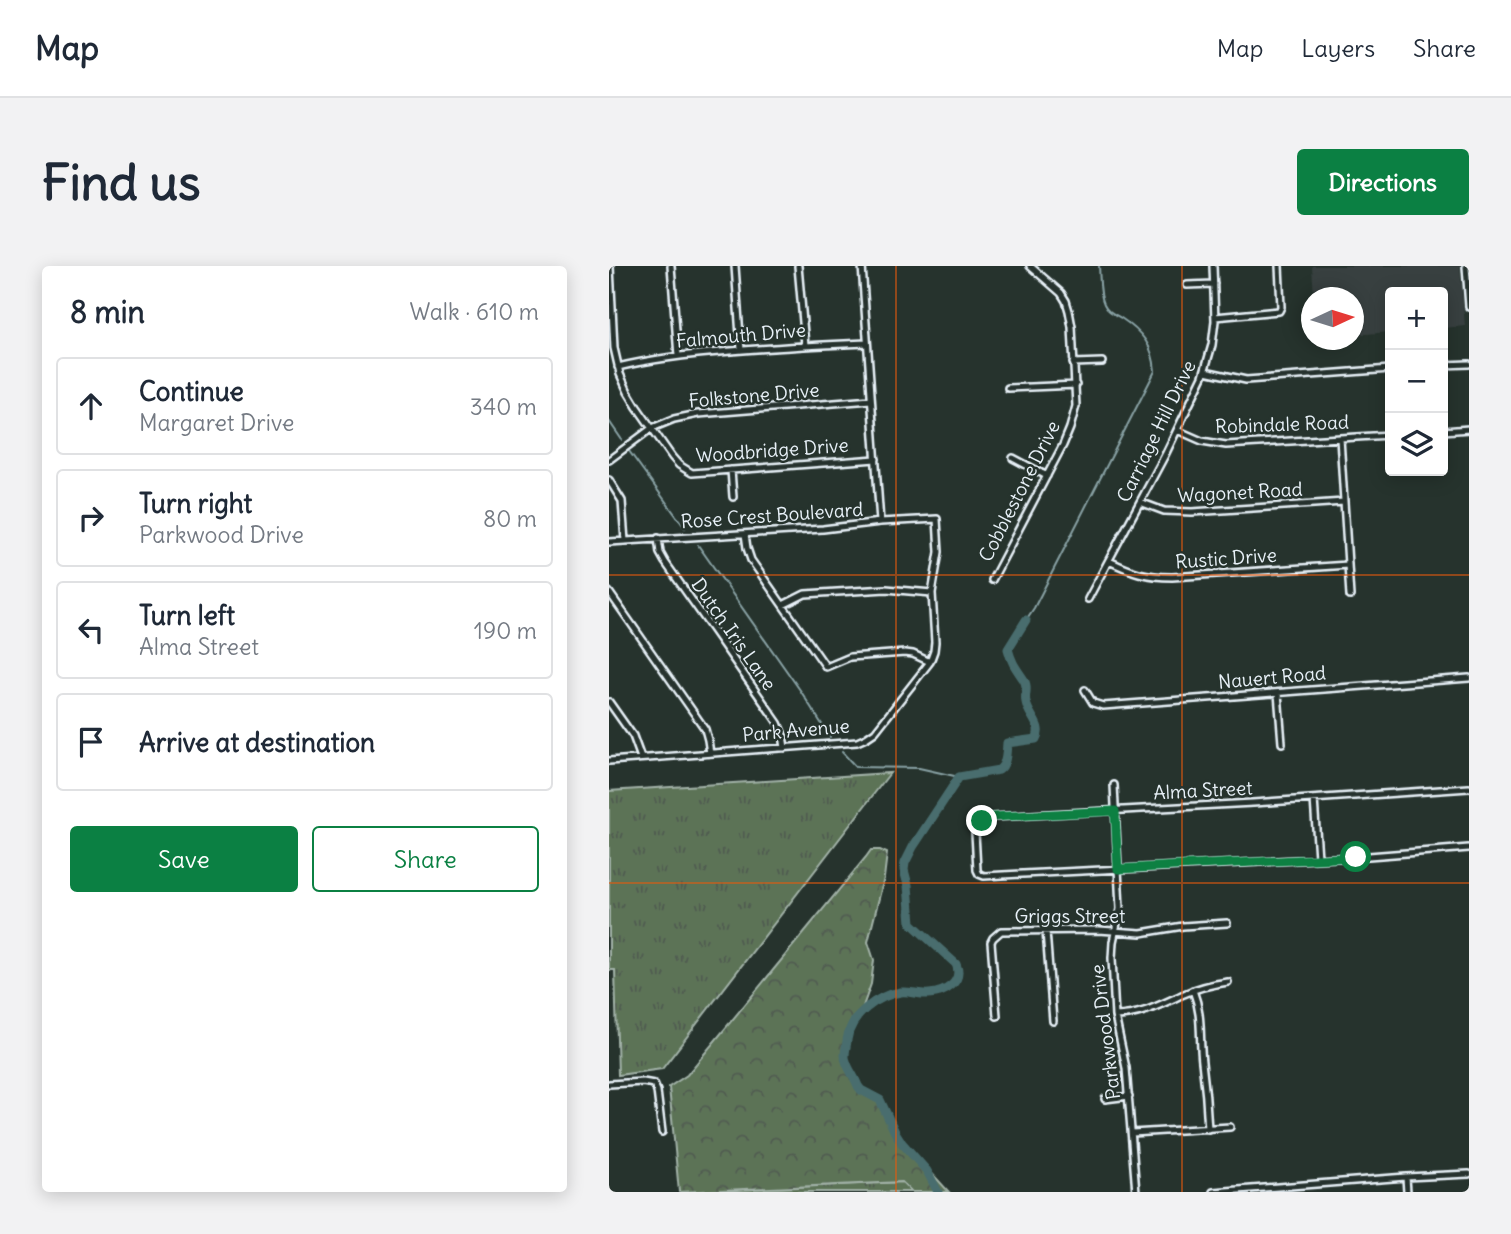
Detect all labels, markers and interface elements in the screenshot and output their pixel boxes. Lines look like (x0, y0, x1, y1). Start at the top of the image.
text: Map (35, 27, 99, 69)
text: Map (1217, 33, 1263, 63)
text: Layers (1301, 33, 1375, 63)
text: Share (1413, 33, 1476, 63)
button: Directions (1297, 149, 1469, 215)
text: Find us (42, 152, 200, 213)
north arrow (1301, 287, 1364, 350)
map controls (1385, 287, 1448, 476)
button: + (1385, 287, 1448, 350)
text: 8 min (70, 293, 145, 331)
text: Walk · 610 m (410, 297, 539, 326)
street label: Falmouth Drive (675, 317, 807, 353)
button: − (1385, 350, 1448, 413)
street label: Carriage Hill Drive (1111, 356, 1201, 506)
text: Continue (139, 375, 244, 408)
street label: Folkstone Drive (688, 377, 820, 413)
icon: ahead (72, 387, 110, 425)
text: 340 m (470, 392, 537, 421)
text: Margaret Drive (139, 408, 294, 437)
street label: Robindale Road (1215, 410, 1349, 438)
button: layers (1385, 413, 1448, 476)
street label: Cobblestone Drive (973, 417, 1065, 565)
street label: Woodbridge Drive (695, 433, 849, 467)
street label: Wagonet Road (1177, 477, 1303, 507)
text: Turn right (139, 487, 252, 520)
street label: Rose Crest Boulevard (680, 497, 864, 533)
icon: right (72, 499, 110, 537)
text: 80 m (483, 504, 537, 533)
text: Parkwood Drive (139, 520, 304, 549)
street label: Rustic Drive (1175, 542, 1277, 574)
street label: Dutch Iris Lane (686, 573, 782, 695)
text: Turn left (139, 599, 235, 632)
icon: left (72, 611, 110, 649)
text: 190 m (474, 616, 537, 645)
text: Alma Street (139, 632, 259, 661)
street label: Nauert Road (1217, 660, 1327, 694)
street label: Park Avenue (741, 713, 851, 747)
icon: arrive (72, 723, 110, 761)
text: Arrive at destination (139, 726, 375, 759)
street label: Alma Street (1153, 775, 1253, 805)
route end (966, 805, 997, 836)
button: Save (70, 826, 298, 892)
button: Share (312, 826, 539, 892)
route start (1340, 841, 1371, 872)
street label: Griggs Street (1015, 904, 1125, 928)
street label: Parkwood Drive (1085, 963, 1125, 1101)

